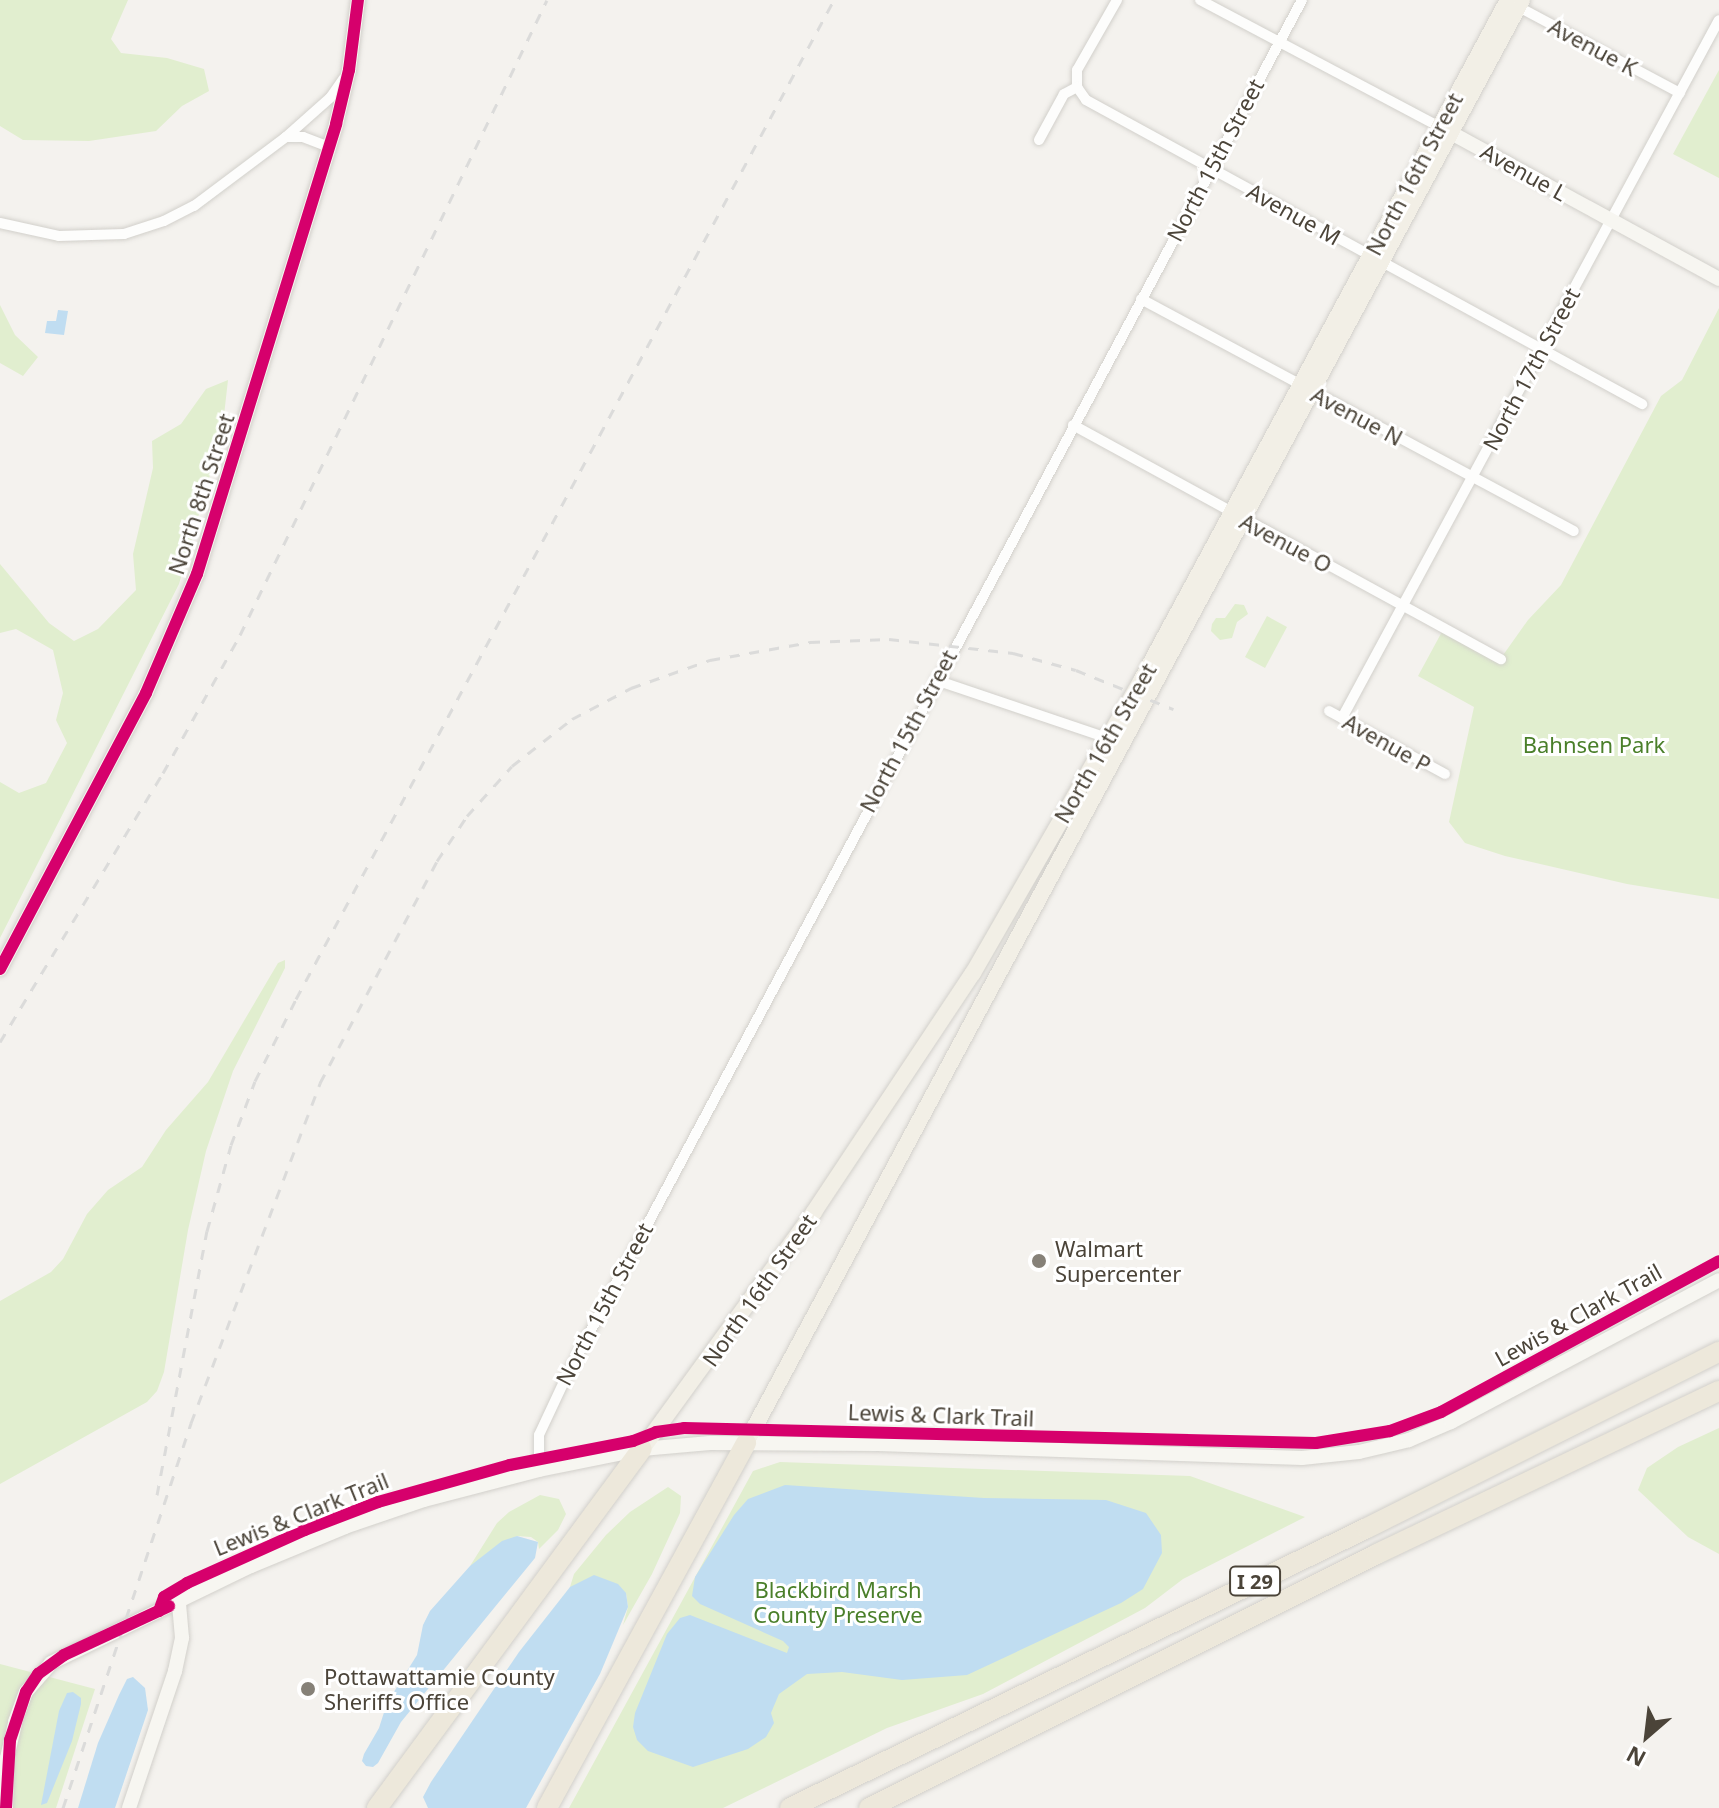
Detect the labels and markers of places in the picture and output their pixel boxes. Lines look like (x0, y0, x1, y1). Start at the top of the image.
place label: Walmart Supercenter (1055, 1235, 1181, 1286)
marker: Walmart Supercenter (1030, 1252, 1048, 1270)
place label: Pottawattamie County Sheriffs Office (324, 1663, 555, 1714)
marker: Pottawattamie County Sheriffs Office (299, 1680, 317, 1698)

